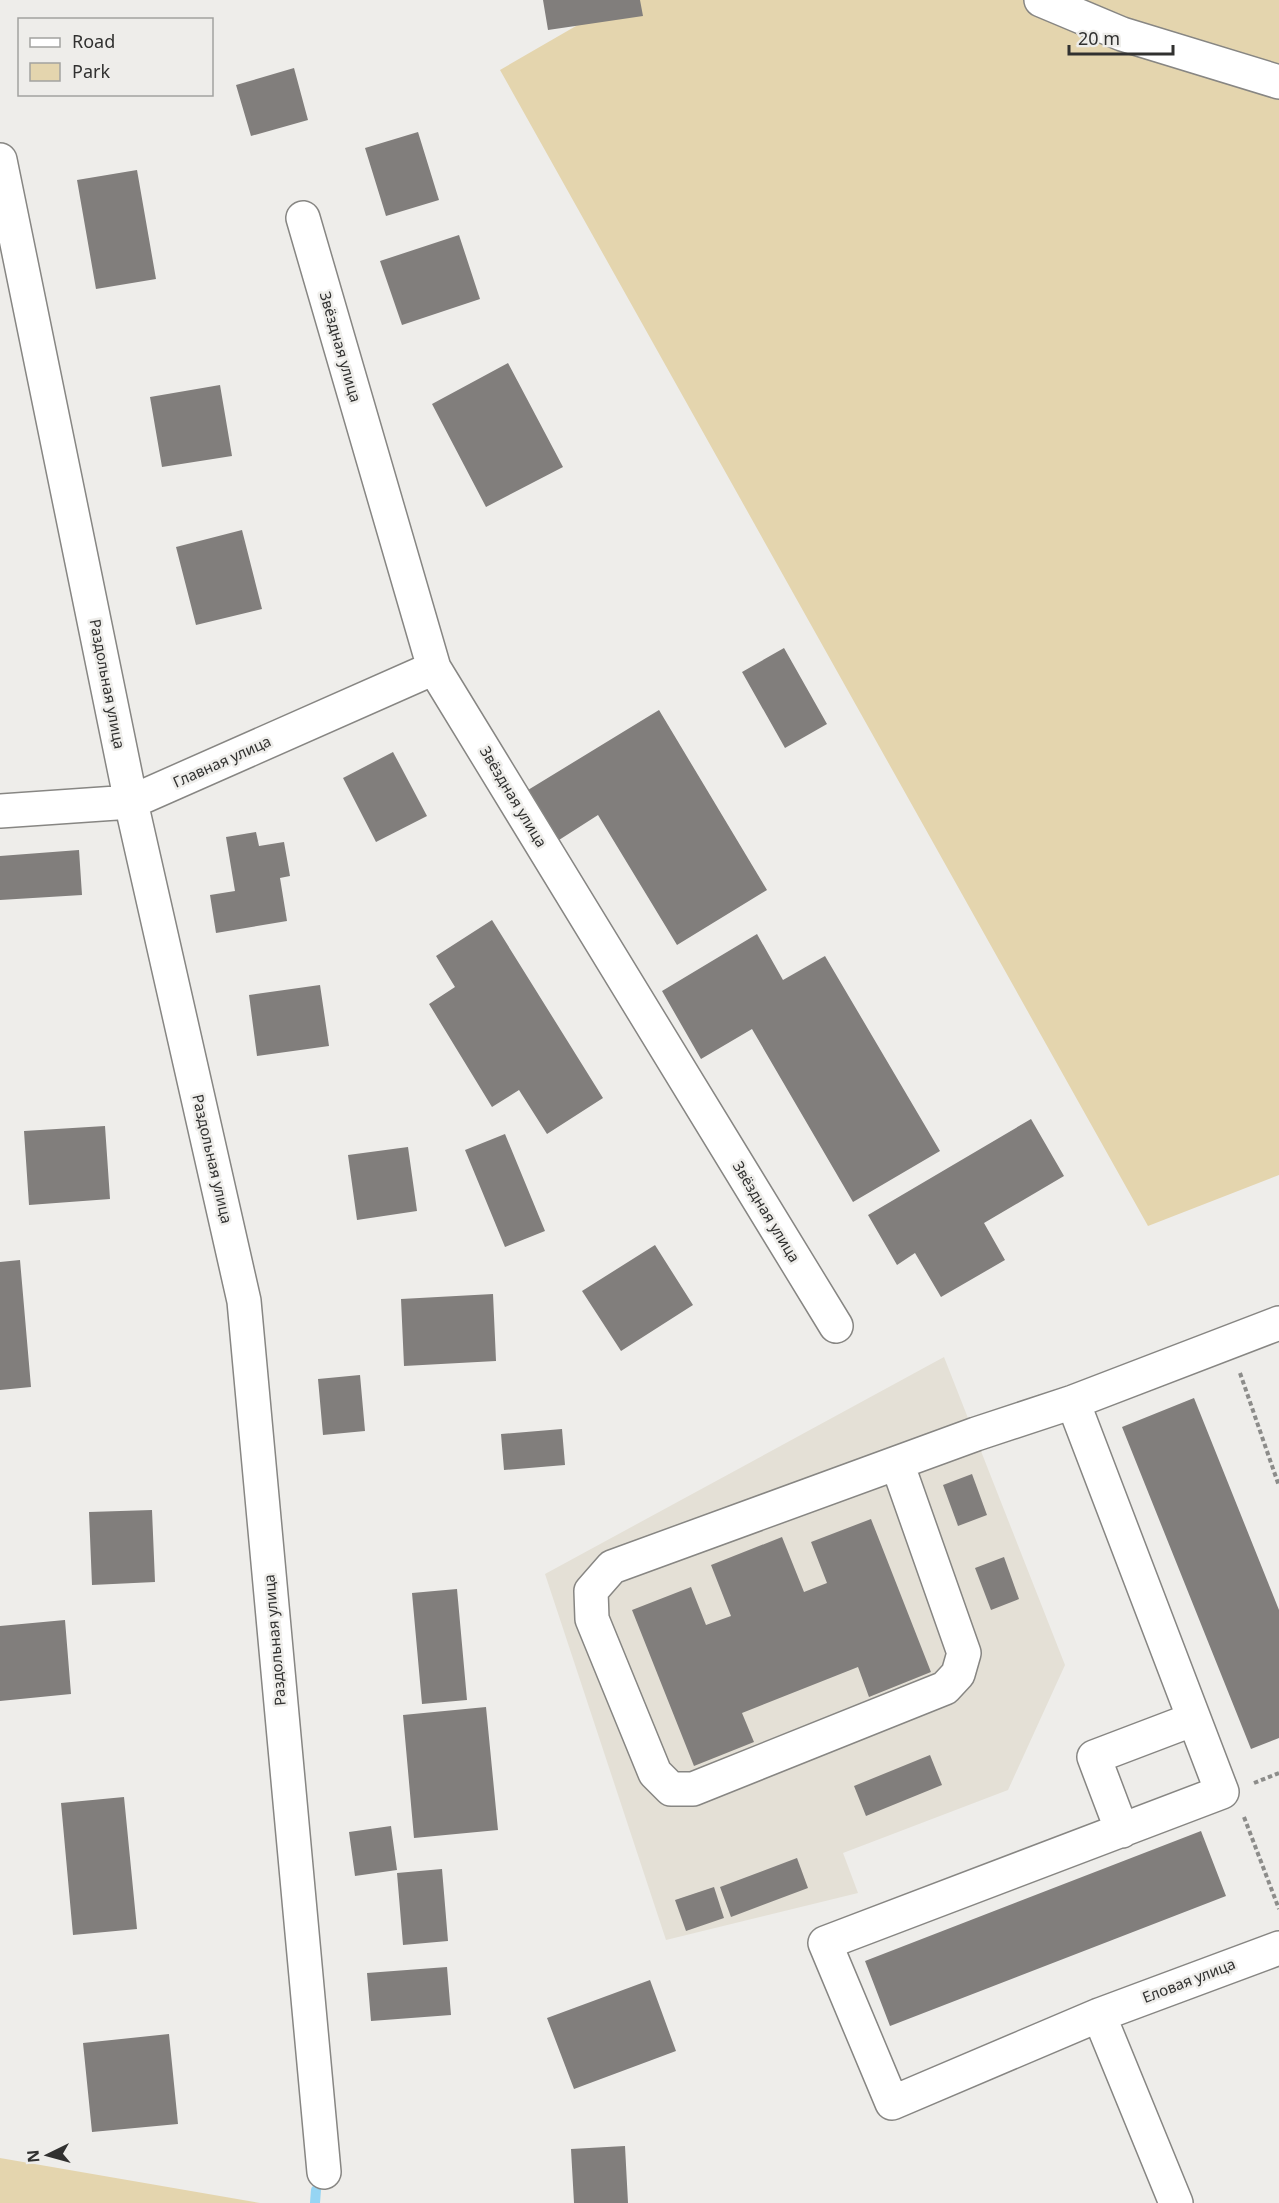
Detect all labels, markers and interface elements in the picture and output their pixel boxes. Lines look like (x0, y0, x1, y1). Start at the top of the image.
legend (18, 18, 213, 96)
scale bar (1069, 18, 1172, 56)
text: 20 m (1078, 26, 1120, 50)
text: Road (72, 29, 115, 53)
text: Park (72, 59, 110, 83)
street label: Звёздная улица (316, 289, 366, 404)
street label: Раздольная улица (86, 617, 130, 751)
street label: Главная улица (169, 731, 274, 792)
street label: Звёздная улица (476, 742, 552, 851)
street label: Раздольная улица (188, 1092, 238, 1225)
street label: Звёздная улица (729, 1157, 805, 1266)
street label: Раздольная улица (258, 1573, 290, 1707)
street label: Еловая улица (1139, 1953, 1238, 2007)
north arrow (18, 2125, 78, 2185)
text: N (22, 2149, 45, 2164)

